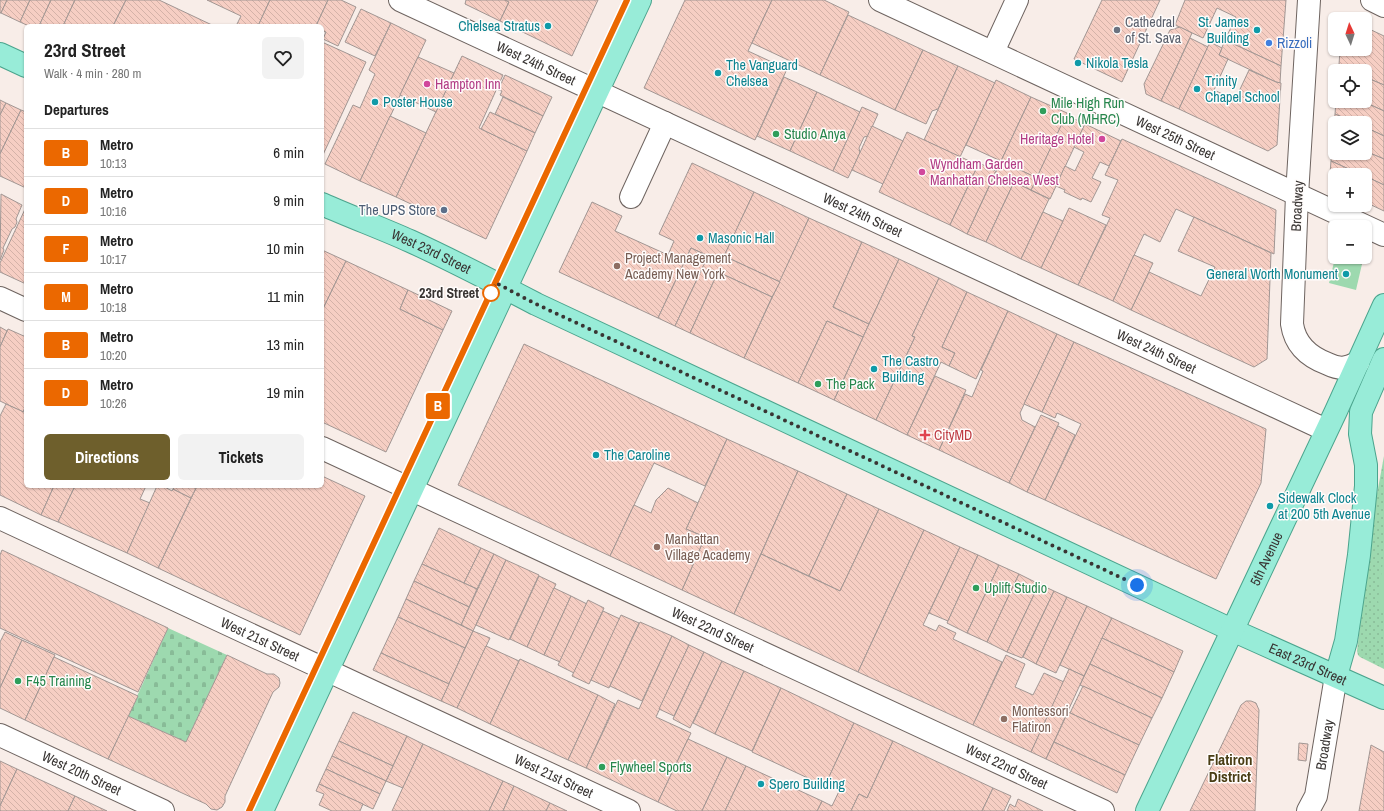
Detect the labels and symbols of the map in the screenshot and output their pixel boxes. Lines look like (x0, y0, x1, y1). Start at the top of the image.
north arrow (1328, 12, 1372, 56)
place label: Cathedral of St. Sava (1125, 13, 1182, 47)
place label: St. James Building (1198, 13, 1250, 47)
place label: Chelsea Stratus (458, 17, 540, 35)
marker: Chelsea Stratus (543, 21, 553, 31)
marker: Cathedral of St. Sava (1112, 25, 1122, 35)
marker: St. James Building (1252, 25, 1262, 35)
place label: Rizzoli (1277, 34, 1312, 52)
street label: West 24th Street (494, 37, 579, 89)
marker: Rizzoli (1264, 38, 1274, 48)
place label: Nikola Tesla (1086, 54, 1149, 72)
place label: The Vanguard Chelsea (726, 56, 798, 90)
marker: Nikola Tesla (1073, 58, 1083, 68)
marker: The Vanguard Chelsea (713, 68, 723, 78)
place label: Trinity Chapel School (1205, 72, 1280, 106)
place label: Hampton Inn (435, 75, 501, 93)
marker: Hampton Inn (422, 79, 432, 89)
marker: Trinity Chapel School (1192, 84, 1202, 94)
place label: Poster House (383, 93, 453, 111)
place label: Mile High Run Club (MHRC) (1051, 94, 1124, 128)
marker: Poster House (370, 97, 380, 107)
marker: Mile High Run Club (MHRC) (1038, 106, 1048, 116)
street label: West 25th Street (1133, 112, 1218, 164)
place label: Studio Anya (784, 125, 847, 143)
marker: Studio Anya (771, 129, 781, 139)
place label: Heritage Hotel (1020, 130, 1094, 148)
marker: Heritage Hotel (1097, 134, 1107, 144)
place label: Wyndham Garden Manhattan Chelsea West (930, 155, 1059, 189)
marker: Wyndham Garden Manhattan Chelsea West (917, 167, 927, 177)
street label: Broadway (1287, 180, 1307, 232)
street label: West 24th Street (820, 189, 905, 241)
place label: The UPS Store (359, 201, 436, 219)
marker: The UPS Store (439, 205, 449, 215)
street label: West 23rd Street (389, 225, 474, 278)
place label: Masonic Hall (708, 229, 774, 247)
marker: Masonic Hall (695, 233, 705, 243)
place label: Project Management Academy New York (624, 249, 731, 283)
marker: Project Management Academy New York (612, 261, 622, 271)
place label: General Worth Monument (1206, 265, 1338, 283)
marker: General Worth Monument (1341, 269, 1351, 279)
place label: 23rd Street (419, 284, 479, 302)
marker: 23rd Street (482, 284, 500, 302)
street label: West 24th Street (1114, 325, 1199, 377)
place label: The Castro Building (882, 352, 939, 386)
marker: The Castro Building (869, 364, 879, 374)
place label: The Pack (826, 375, 875, 393)
marker: The Pack (813, 379, 823, 389)
line badge: B (425, 393, 451, 419)
place label: CityMD (934, 426, 972, 444)
marker: CityMD (919, 429, 931, 441)
place label: The Caroline (604, 446, 670, 464)
marker: The Caroline (591, 450, 601, 460)
place label: Sidewalk Clock at 200 5th Avenue (1278, 489, 1370, 523)
marker: Sidewalk Clock at 200 5th Avenue (1265, 501, 1275, 511)
street label: 5th Avenue (1246, 529, 1287, 589)
place label: Manhattan Village Academy (665, 530, 751, 564)
marker: Manhattan Village Academy (652, 542, 662, 552)
your location (1127, 575, 1147, 595)
place label: Uplift Studio (984, 579, 1047, 597)
marker: Uplift Studio (971, 583, 981, 593)
street label: West 22nd Street (669, 603, 757, 657)
street label: West 21st Street (218, 613, 302, 665)
street label: East 23rd Street (1266, 639, 1349, 689)
place label: F45 Training (26, 672, 92, 690)
marker: F45 Training (13, 676, 23, 686)
place label: Montessori Flatiron (1012, 702, 1069, 736)
marker: Montessori Flatiron (999, 714, 1009, 724)
street label: Broadway (1311, 718, 1338, 771)
street label: West 22nd Street (963, 739, 1051, 793)
street label: West 20th Street (39, 747, 124, 799)
district label: Flatiron District (1207, 749, 1253, 787)
street label: West 21st Street (512, 750, 596, 802)
place label: Flywheel Sports (610, 758, 692, 776)
marker: Flywheel Sports (597, 762, 607, 772)
place label: Spero Building (769, 775, 846, 793)
marker: Spero Building (756, 779, 766, 789)

